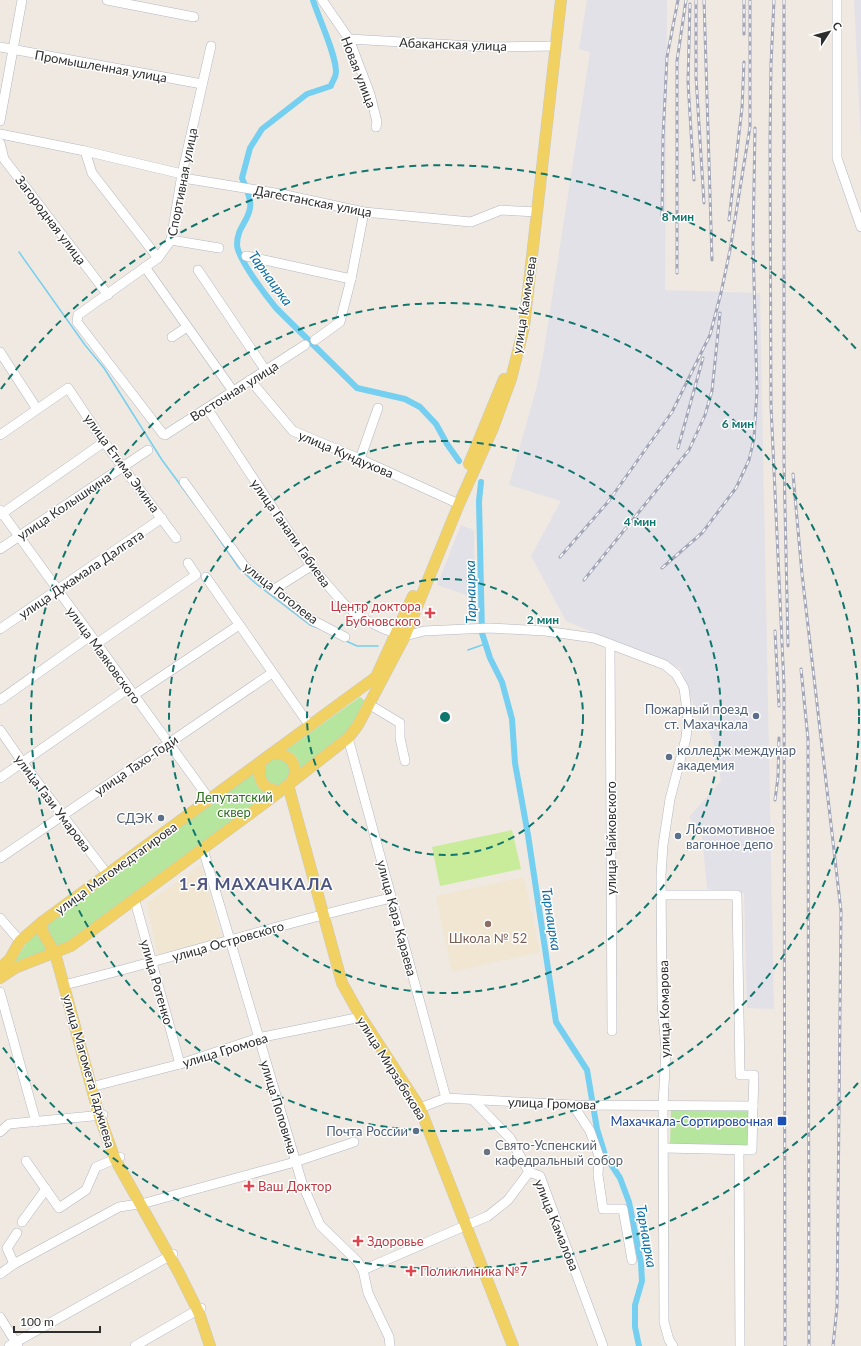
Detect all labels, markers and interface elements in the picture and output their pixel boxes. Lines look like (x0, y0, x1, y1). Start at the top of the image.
north arrow (809, 12, 849, 52)
text: С (830, 19, 845, 33)
street label: Новая улица (338, 34, 380, 110)
street label: Абаканская улица (399, 34, 507, 54)
street label: Промышленная улица (34, 46, 168, 86)
street label: Спортивная улица (164, 126, 200, 238)
street label: Загородная улица (12, 172, 90, 268)
street label: Дагестанская улица (253, 182, 373, 220)
text: 8 мин (662, 209, 694, 224)
water label: Тарнаирка (245, 247, 297, 309)
street label: улица Каммаева (508, 255, 540, 355)
street label: Восточная улица (187, 357, 281, 425)
street label: улица Етима Эмина (81, 411, 163, 515)
text: 6 мин (722, 416, 754, 431)
street label: улица Кундухова (296, 427, 396, 481)
street label: улица Колышкина (14, 469, 114, 543)
street label: улица Ганапи Габиева (248, 476, 334, 590)
text: 4 мин (624, 514, 656, 529)
street label: улица Джамала Далгата (15, 526, 147, 622)
street label: улица Гоголева (240, 559, 322, 627)
water label: Тарнаирка (461, 560, 479, 624)
place label: Центр доктора Бубновского (330, 598, 421, 629)
street label: улица Маяковского (63, 603, 145, 707)
marker: Центр доктора Бубновского (424, 607, 436, 619)
text: 2 мин (527, 612, 559, 627)
place label: Пожарный поезд ст. Махачкала (645, 701, 748, 732)
centre of rings (438, 710, 452, 724)
marker: Пожарный поезд ст. Махачкала (751, 711, 761, 721)
street label: улица Тахо-Годи (91, 731, 181, 799)
place label: колледж междунар академия (677, 742, 796, 773)
street label: улица Гази Умарова (11, 751, 95, 855)
marker: колледж междунар академия (664, 752, 674, 762)
street label: улица Чайковского (603, 781, 619, 895)
park label: Депутатский сквер (195, 789, 273, 820)
place label: СДЭК (117, 810, 153, 826)
marker: СДЭК (156, 813, 166, 823)
street label: улица Магомедтагирова (52, 818, 180, 918)
place label: Локомотивное вагонное депо (685, 821, 775, 852)
marker: Локомотивное вагонное депо (673, 831, 683, 841)
street label: улица Кара Караева (374, 858, 420, 978)
district label: 1-Я МАХАЧКАЛА (179, 873, 333, 894)
water label: Тарнаирка (539, 886, 565, 952)
street label: улица Островского (170, 917, 286, 965)
marker: Школа № 52 (483, 919, 493, 929)
place label: Школа № 52 (449, 930, 527, 946)
street label: улица Ротенко (137, 938, 177, 1026)
street label: улица Комарова (655, 960, 673, 1058)
street label: улица Магомета Гаджиева (59, 992, 119, 1150)
street label: улица Мирзабекова (354, 1013, 430, 1123)
street label: улица Громова (180, 1029, 270, 1071)
street label: улица Поповича (257, 1058, 301, 1156)
street label: улица Громова (508, 1093, 596, 1113)
place label: Махачкала-Сортировочная (611, 1113, 773, 1129)
marker: Махачкала-Сортировочная (776, 1115, 788, 1127)
place label: Почта России (326, 1123, 408, 1139)
marker: Почта России (411, 1126, 421, 1136)
place label: Свято-Успенский кафедральный собор (495, 1137, 623, 1168)
marker: Свято-Успенский кафедральный собор (482, 1147, 492, 1157)
street label: улица Камалова (531, 1177, 583, 1273)
place label: Ваш Доктор (258, 1178, 332, 1194)
marker: Ваш Доктор (243, 1180, 255, 1192)
water label: Тарнаирка (633, 1203, 661, 1269)
place label: Здоровье (367, 1233, 424, 1249)
marker: Здоровье (352, 1235, 364, 1247)
place label: Поликлиника №7 (420, 1263, 528, 1279)
marker: Поликлиника №7 (405, 1265, 417, 1277)
scale bar (14, 1308, 100, 1334)
text: 100 m (20, 1314, 54, 1329)

